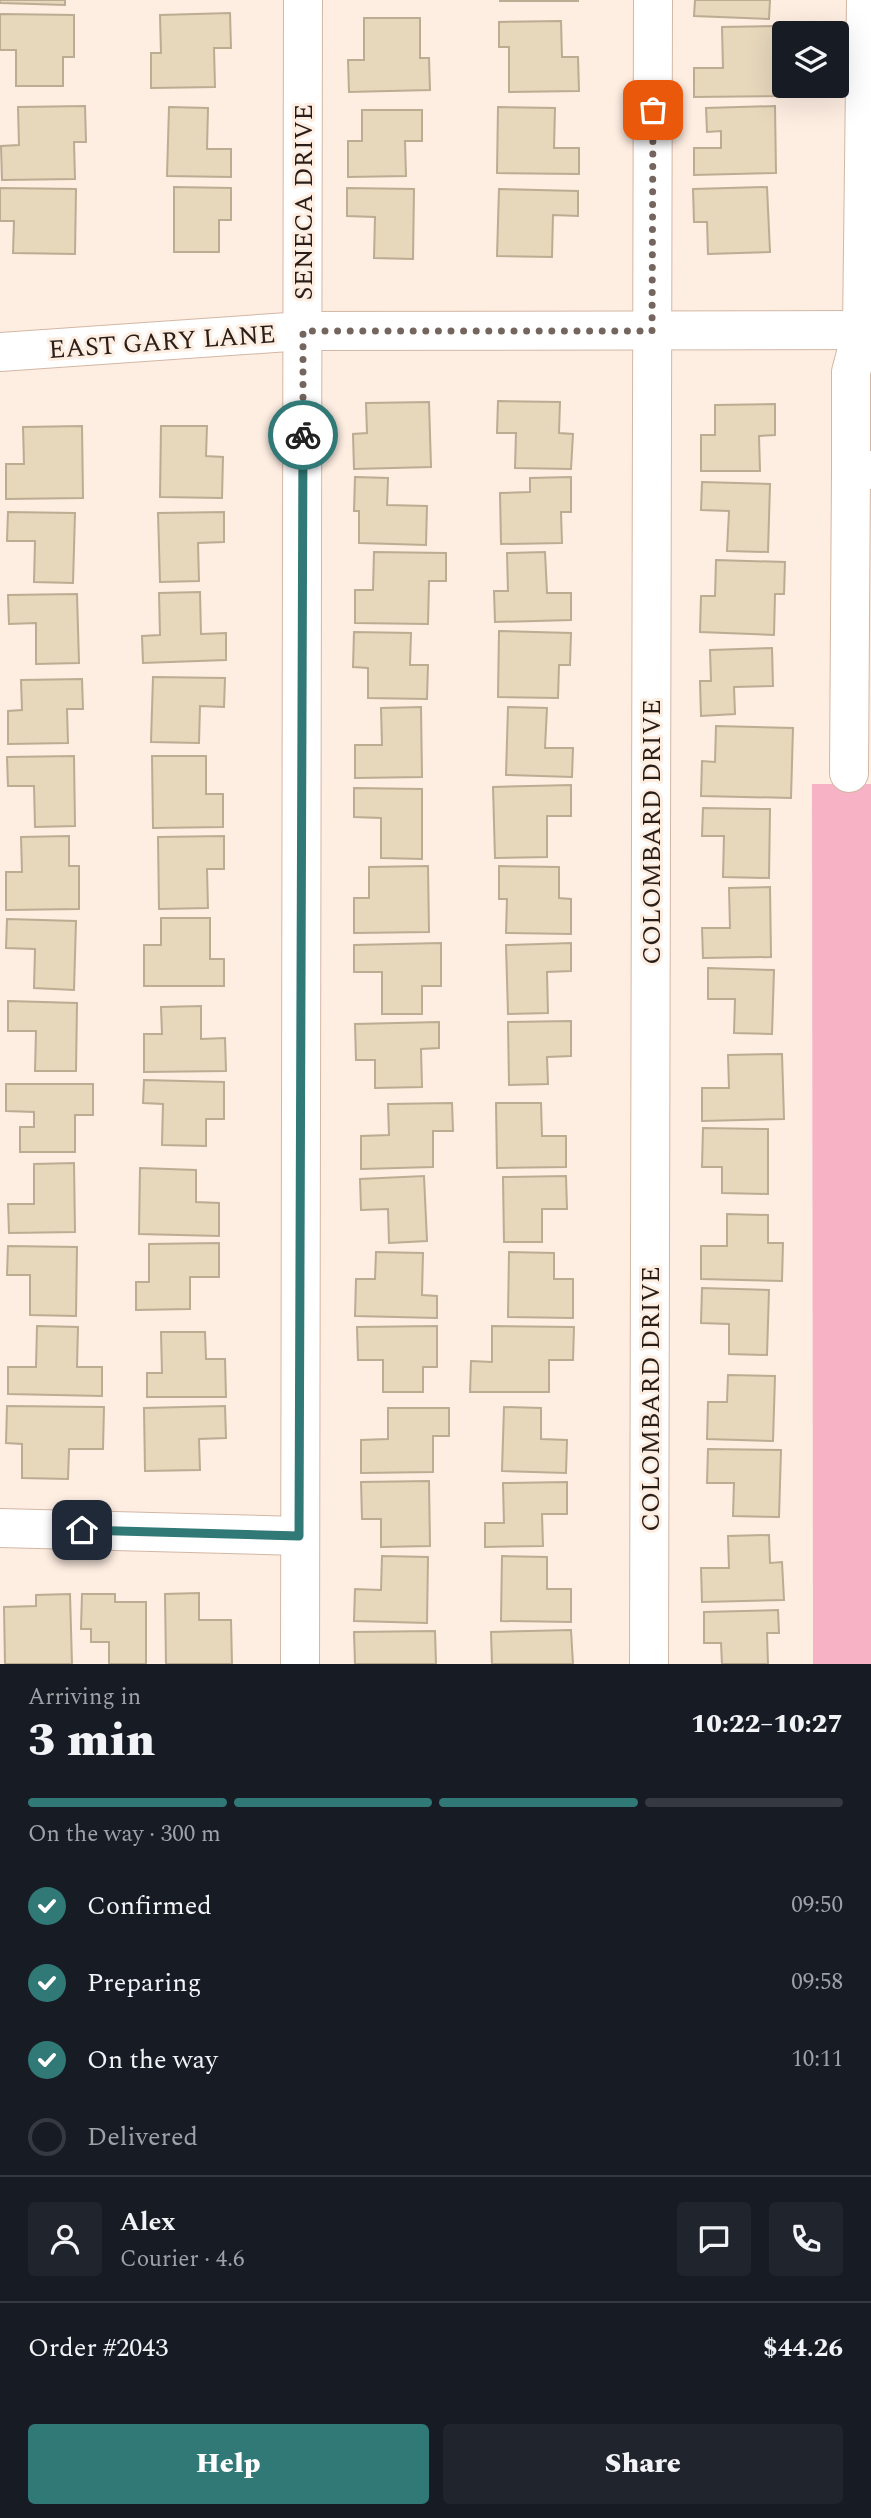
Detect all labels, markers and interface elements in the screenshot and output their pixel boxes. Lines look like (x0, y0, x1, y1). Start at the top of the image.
map controls (772, 21, 849, 98)
button: layers (772, 21, 849, 98)
pin (623, 80, 683, 140)
icon: bag (634, 91, 672, 129)
street label: SENECA DRIVE (284, 104, 324, 300)
street label: EAST GARY LANE (47, 314, 277, 370)
courier (268, 400, 338, 470)
icon: bike (284, 416, 322, 454)
street label: COLOMBARD DRIVE (632, 699, 672, 965)
street label: COLOMBARD DRIVE (631, 1266, 671, 1532)
pin (52, 1500, 112, 1560)
icon: home (63, 1511, 101, 1549)
text: Arriving in (28, 1680, 141, 1715)
text: 10:22–10:27 (691, 1704, 843, 1744)
text: 3 min (28, 1706, 155, 1776)
text: On the way · 300 m (28, 1817, 221, 1852)
text: Confirmed (87, 1886, 212, 1926)
icon: check (28, 1887, 66, 1925)
text: 09:50 (791, 1888, 843, 1923)
text: Preparing (87, 1963, 201, 2003)
icon: check (28, 1964, 66, 2002)
text: 09:58 (791, 1965, 843, 2000)
text: On the way (87, 2040, 218, 2080)
icon: check (28, 2041, 66, 2079)
text: 10:11 (791, 2042, 843, 2077)
text: Delivered (87, 2117, 198, 2157)
button: person (28, 2202, 102, 2276)
text: Alex (120, 2202, 175, 2242)
button: chat (677, 2202, 751, 2276)
button: phone (769, 2202, 843, 2276)
text: Courier · 4.6 (120, 2242, 245, 2277)
text: Order #2043 (28, 2328, 168, 2368)
text: $44.26 (763, 2328, 843, 2368)
button: Help (28, 2424, 429, 2504)
button: Share (443, 2424, 843, 2504)

